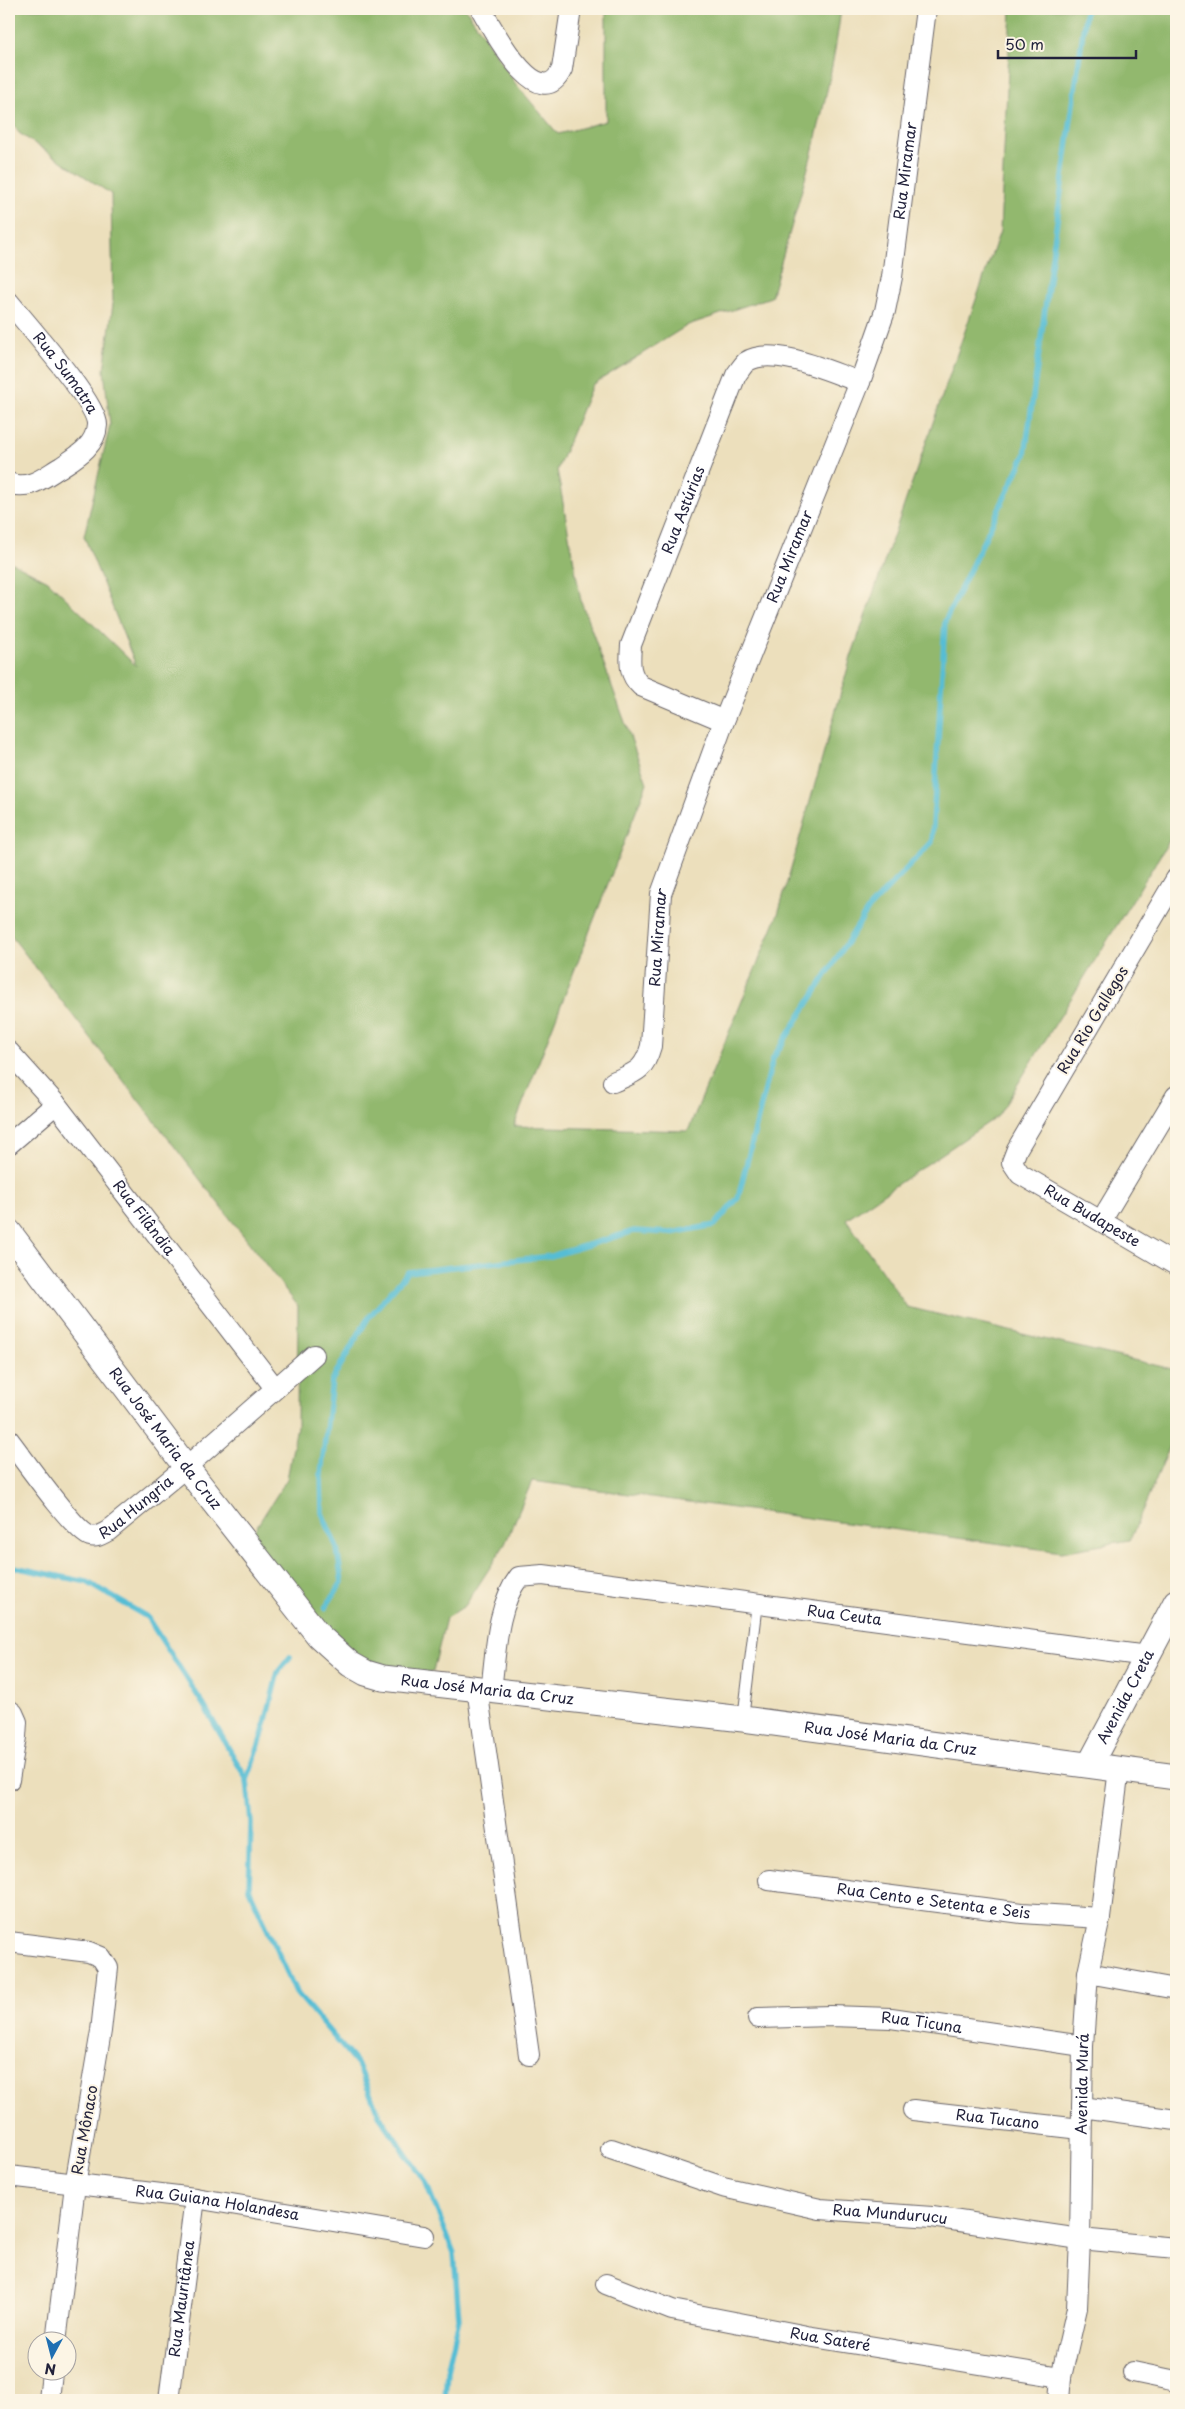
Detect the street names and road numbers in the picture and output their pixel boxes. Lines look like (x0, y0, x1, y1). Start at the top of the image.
street label: Rua Miramar (886, 120, 922, 221)
street label: Rua Sumatra (28, 326, 105, 418)
street label: Rua Astúrias (655, 462, 710, 557)
street label: Rua Miramar (760, 506, 818, 606)
street label: Rua Miramar (642, 884, 672, 987)
street label: Rua Rio Gallegos (1050, 961, 1133, 1077)
street label: Rua Filândia (108, 1174, 182, 1260)
street label: Rua Budapeste (1040, 1177, 1145, 1252)
street label: Rua José Maria da Cruz (105, 1362, 228, 1514)
street label: Rua Hungria (94, 1469, 178, 1544)
street label: Rua Ceuta (806, 1598, 884, 1630)
street label: Avenida Creta (1090, 1644, 1159, 1747)
street label: Rua José Maria da Cruz (400, 1667, 575, 1710)
street label: Rua José Maria da Cruz (803, 1714, 978, 1760)
street label: Rua Cento e Setenta e Seis (836, 1876, 1031, 1924)
street label: Rua Ticuna (881, 2005, 964, 2038)
street label: Avenida Murá (1069, 2032, 1094, 2135)
street label: Rua Mônaco (64, 2083, 103, 2176)
street label: Rua Tucano (955, 2102, 1040, 2134)
street label: Rua Guiana Holandesa (134, 2178, 302, 2225)
street label: Rua Mundurucu (832, 2197, 949, 2229)
street label: Rua Mauritânea (162, 2238, 200, 2358)
street label: Rua Sateré (788, 2320, 873, 2356)

